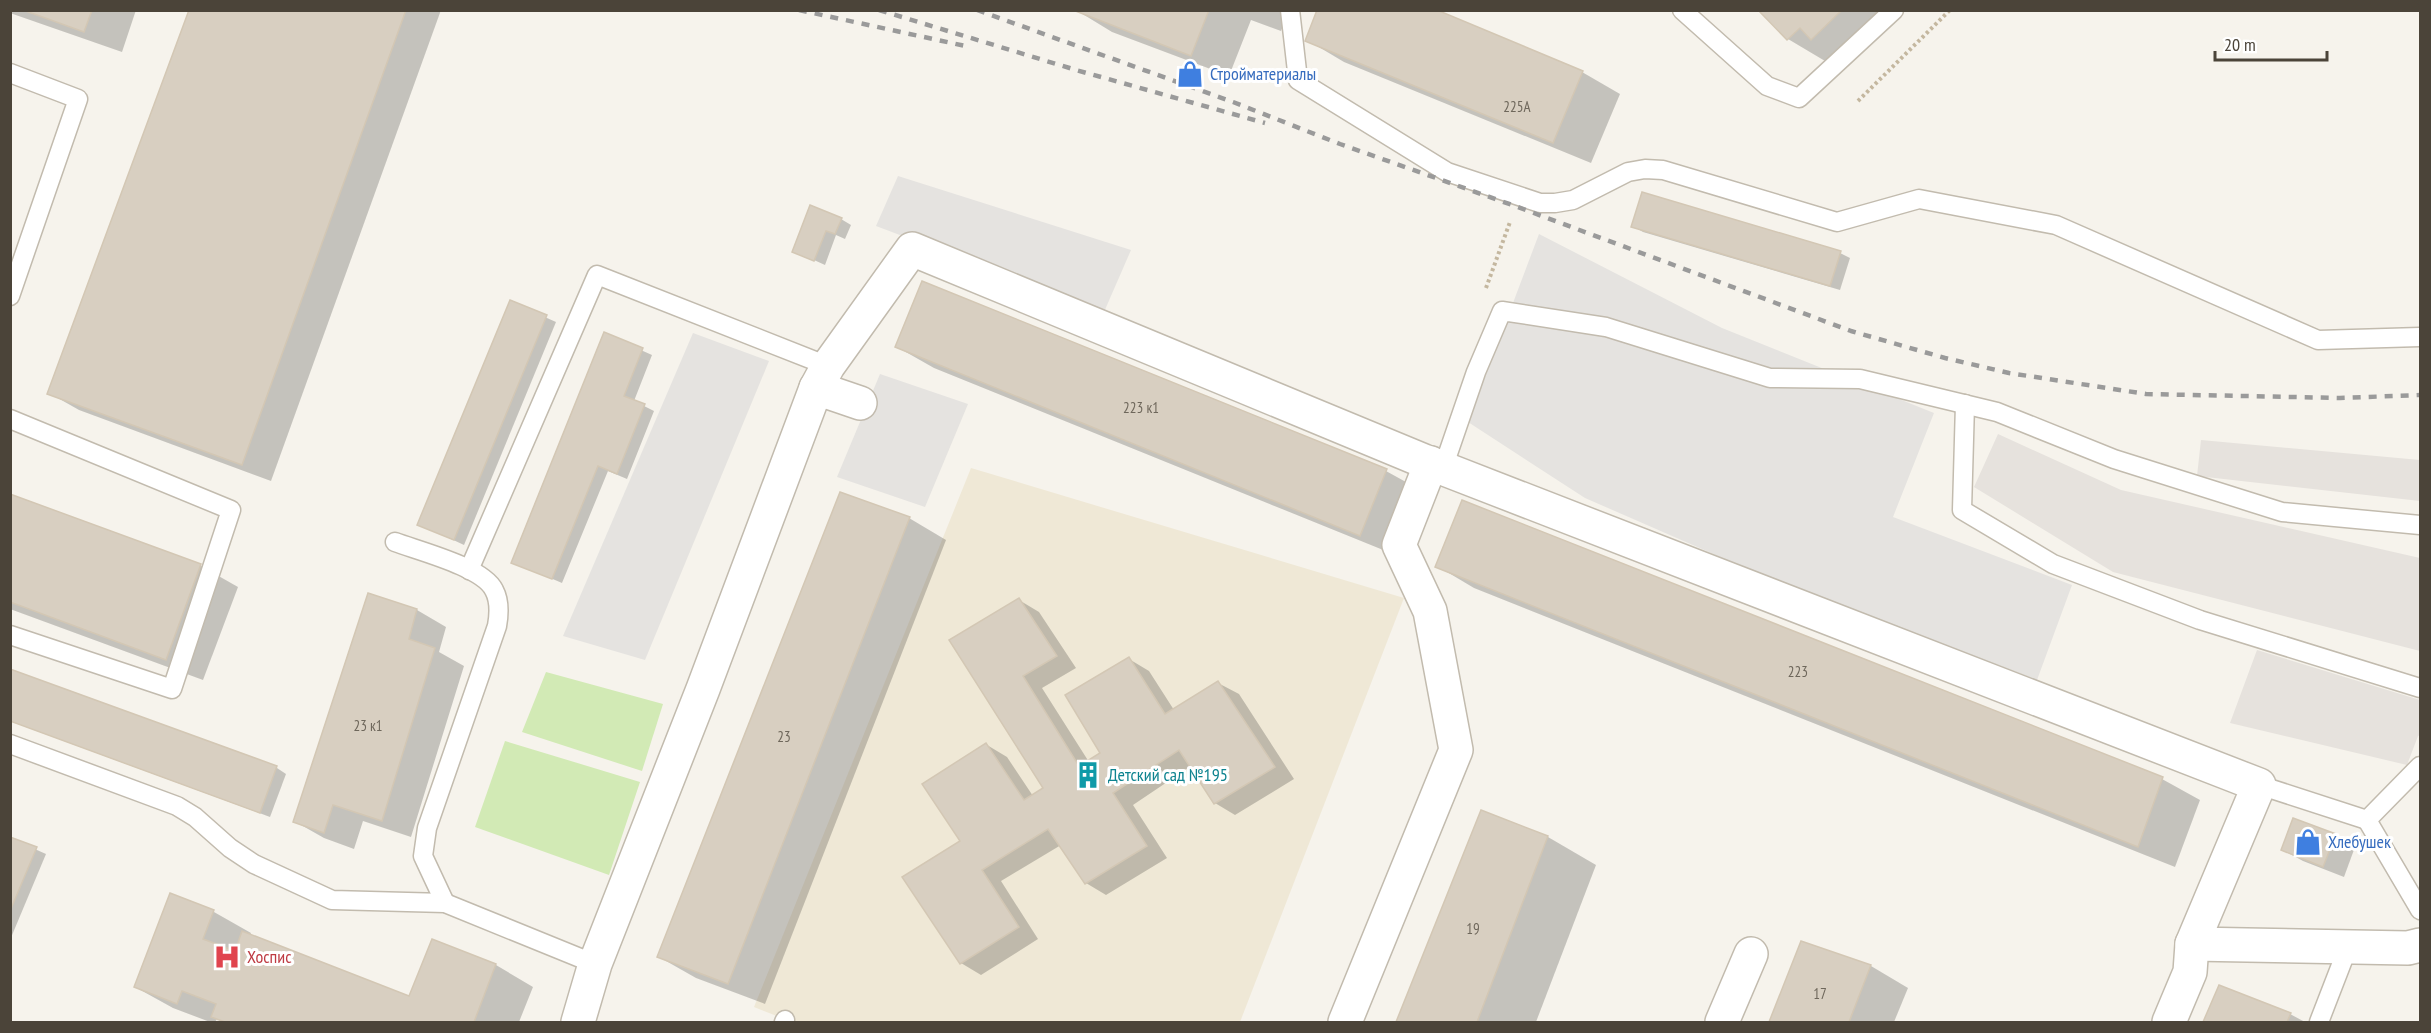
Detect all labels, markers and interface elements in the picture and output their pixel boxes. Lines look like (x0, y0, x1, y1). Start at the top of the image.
scale bar (2215, 24, 2328, 62)
text: 20 m (2224, 33, 2256, 56)
shop icon: Стройматериалы (1175, 59, 1205, 89)
place label: Стройматериалы (1210, 62, 1316, 85)
house number: 225А (1503, 97, 1532, 116)
house number: 223 к1 (1123, 398, 1159, 417)
house number: 223 (1788, 662, 1808, 681)
house number: 23 к1 (353, 716, 383, 735)
house number: 23 (777, 727, 791, 746)
building icon: Детский сад №195 (1073, 760, 1103, 790)
place label: Детский сад №195 (1108, 763, 1228, 786)
shop icon: Хлебушек (2293, 827, 2323, 857)
place label: Хлебушек (2328, 830, 2391, 853)
house number: 19 (1466, 919, 1480, 938)
hospital icon: Хоспис (212, 942, 242, 972)
place label: Хоспис (247, 945, 292, 968)
house number: 17 (1813, 984, 1827, 1003)

